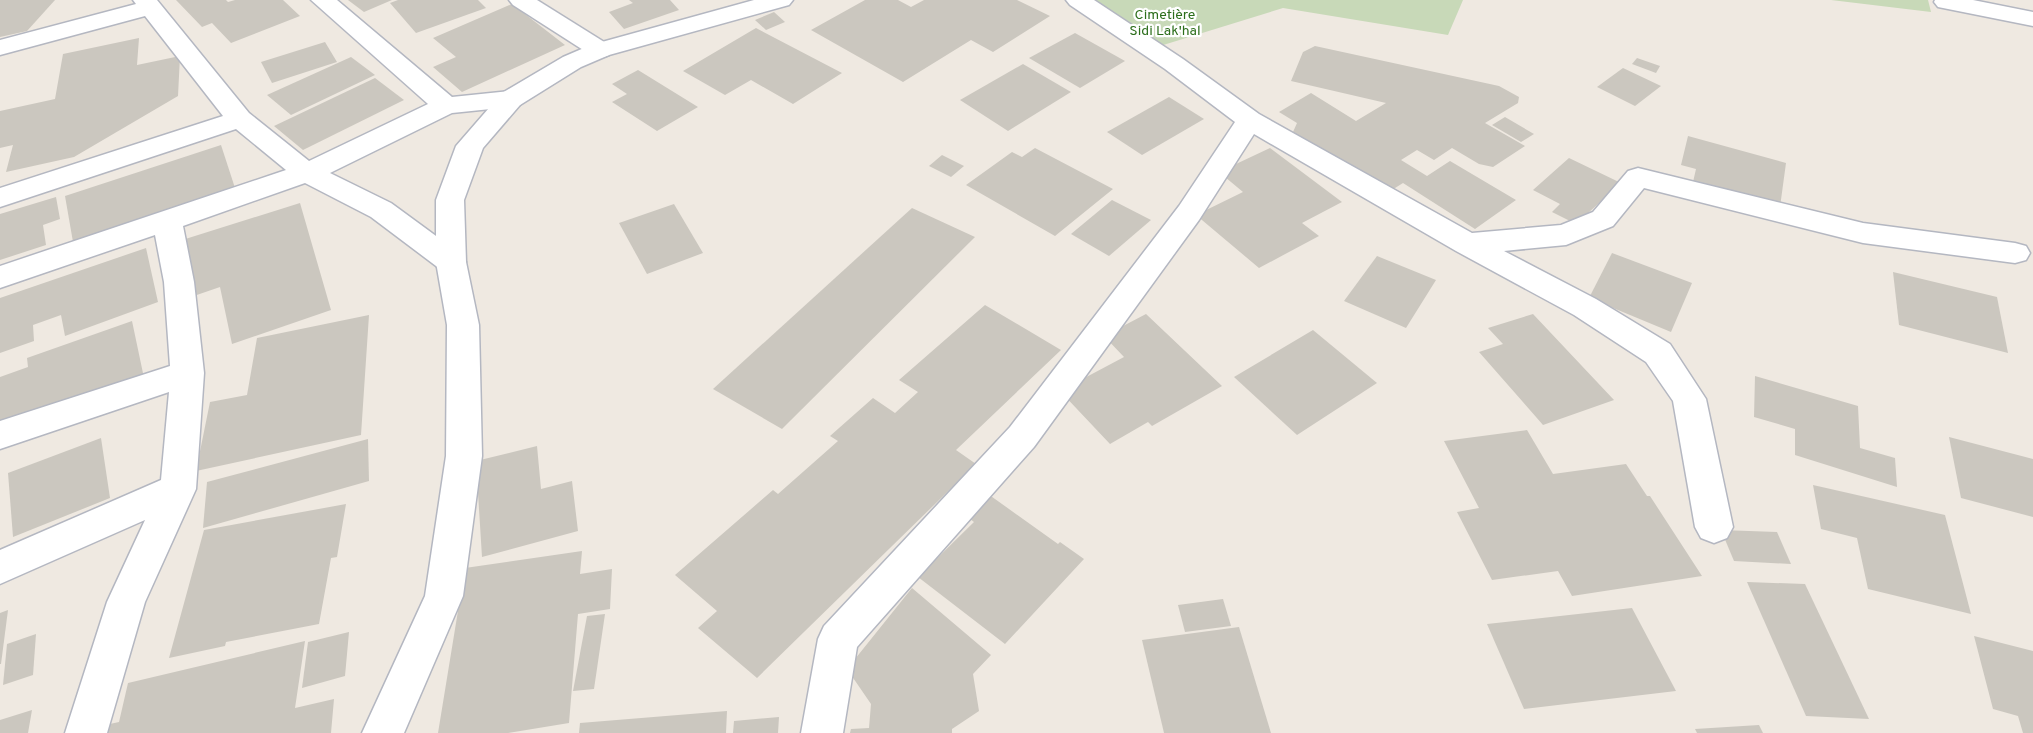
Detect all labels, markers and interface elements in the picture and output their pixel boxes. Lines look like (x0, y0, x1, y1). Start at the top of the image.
park label: Cimetière Sidi Lak'hal (1129, 7, 1201, 40)

